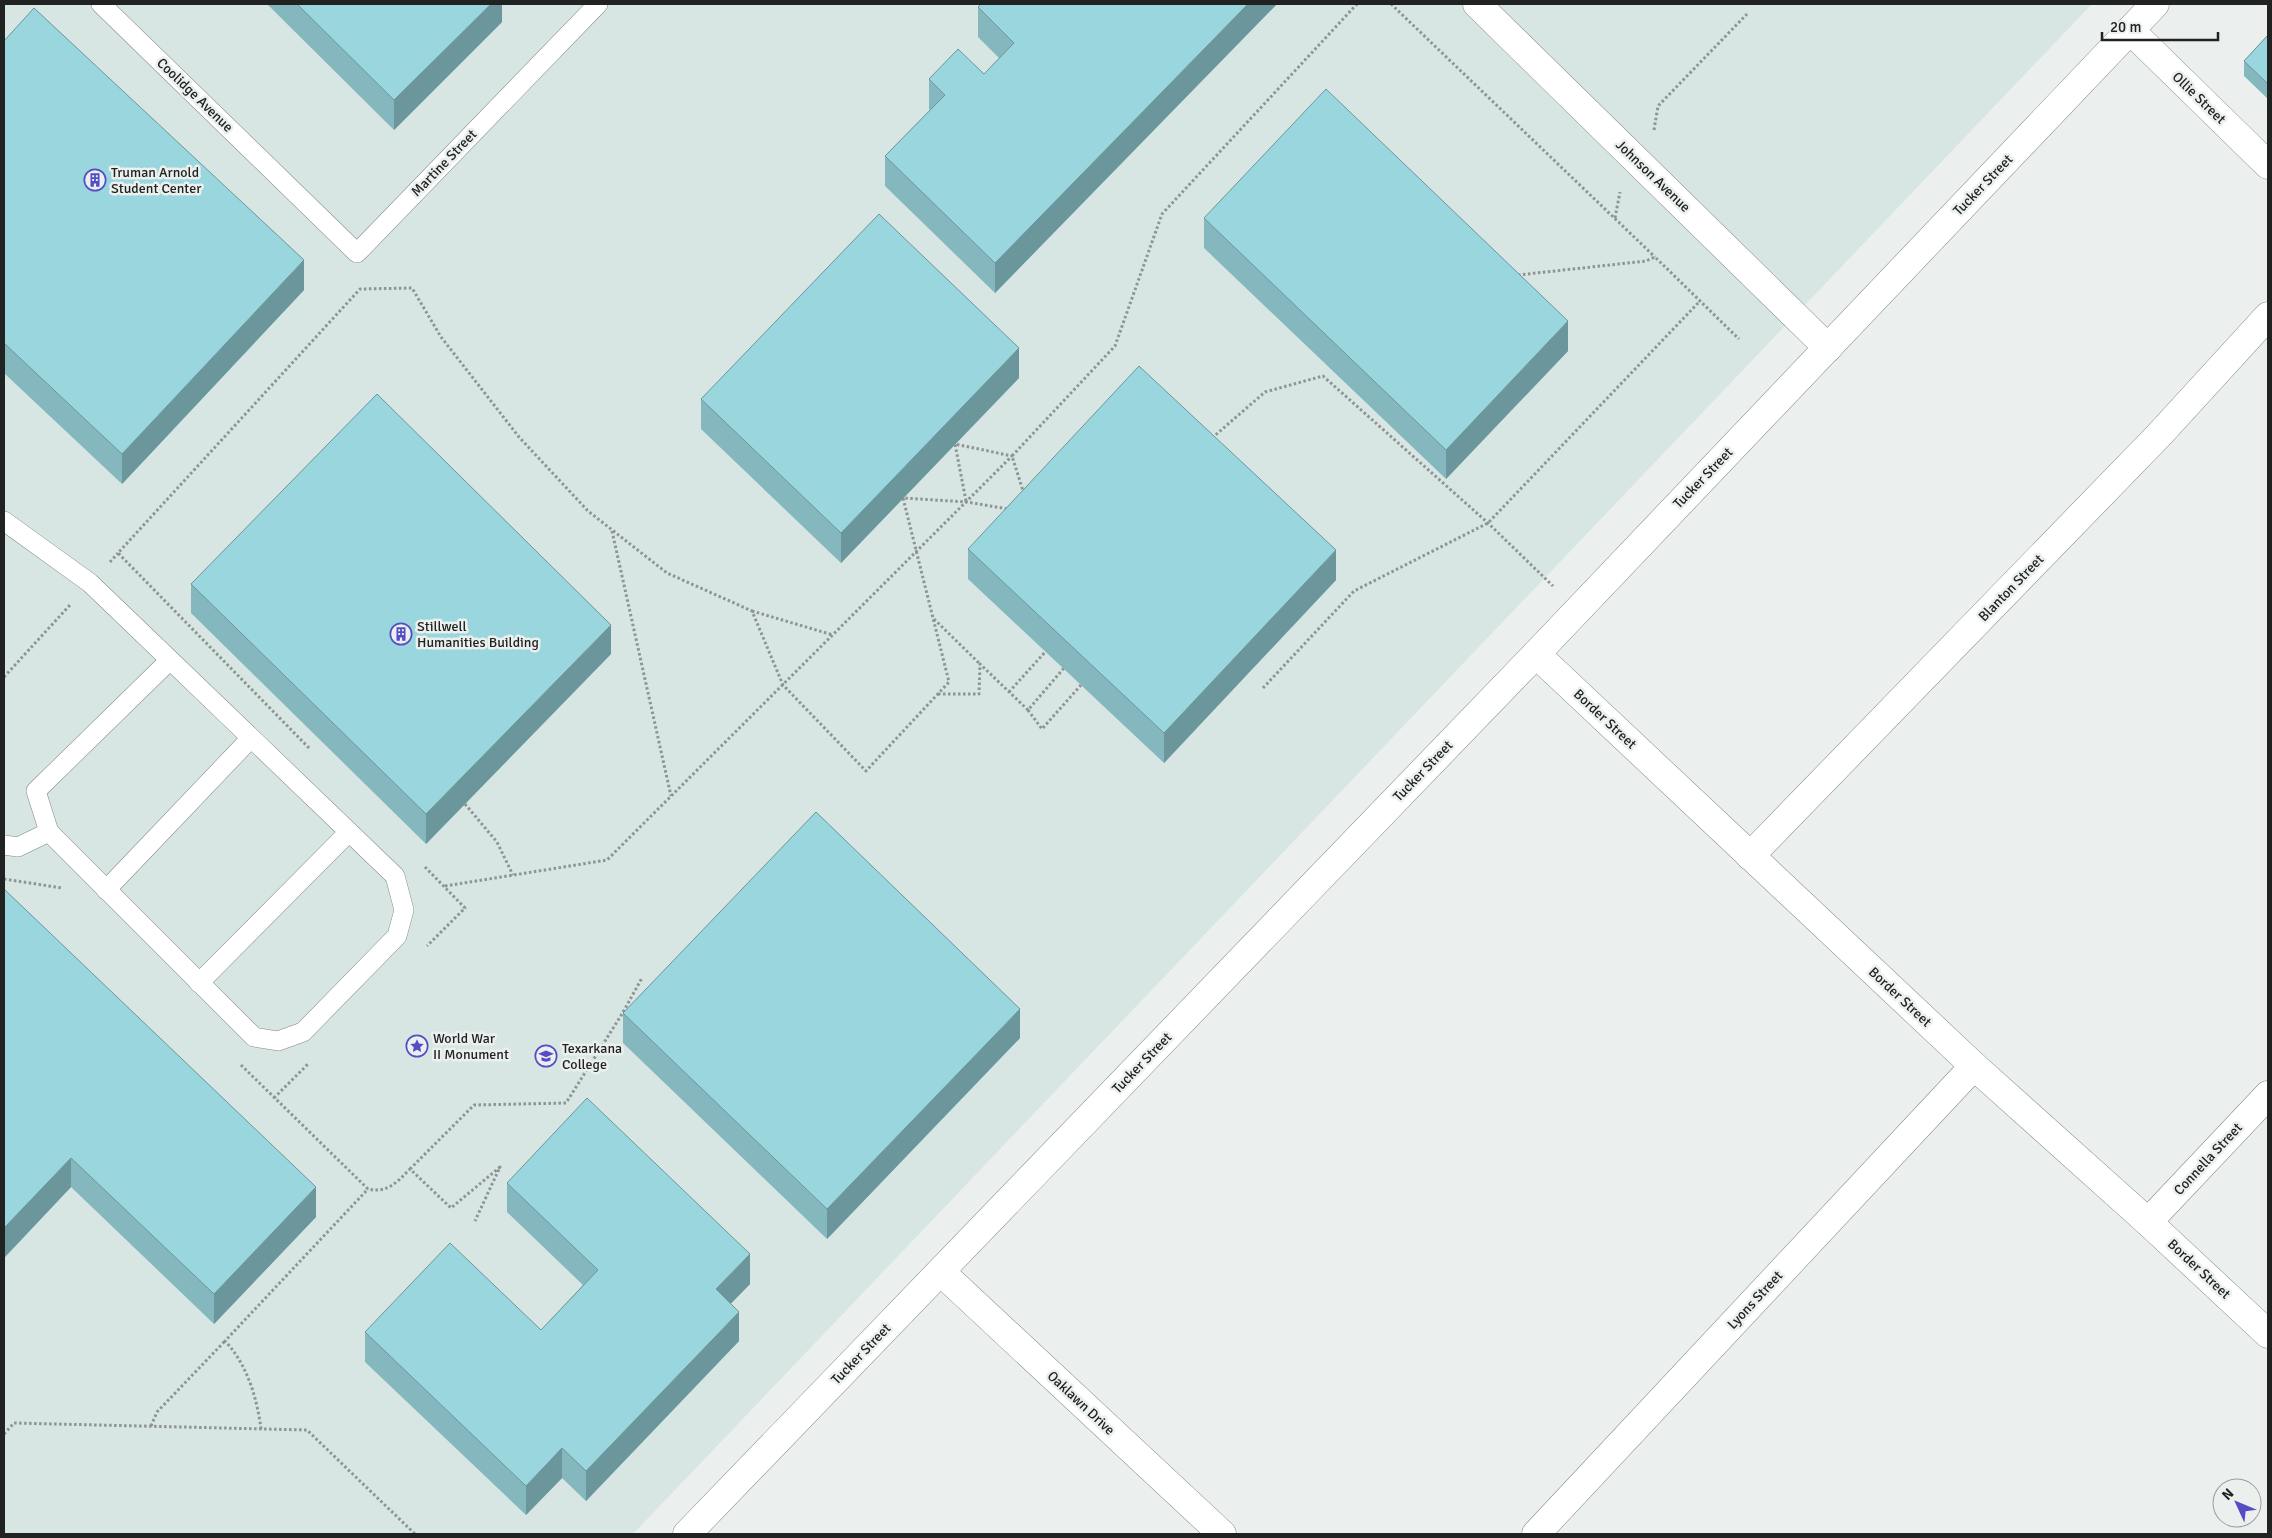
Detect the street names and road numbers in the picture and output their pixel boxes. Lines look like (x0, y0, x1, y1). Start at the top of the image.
street label: Coolidge Avenue (153, 54, 237, 136)
street label: Ollie Street (2169, 68, 2229, 128)
street label: Martine Street (408, 126, 480, 200)
street label: Johnson Avenue (1612, 136, 1694, 216)
street label: Tucker Street (1950, 151, 2016, 219)
street label: Tucker Street (1670, 444, 1736, 512)
street label: Blanton Street (1975, 551, 2047, 625)
street label: Border Street (1570, 686, 1640, 753)
street label: Tucker Street (1390, 737, 1456, 805)
street label: Border Street (1865, 964, 1935, 1031)
street label: Tucker Street (1109, 1029, 1175, 1097)
street label: Connella Street (2170, 1119, 2246, 1199)
street label: Border Street (2164, 1236, 2234, 1303)
street label: Lyons Street (1724, 1267, 1786, 1333)
street label: Tucker Street (828, 1320, 894, 1388)
street label: Oaklawn Drive (1044, 1367, 1118, 1439)

